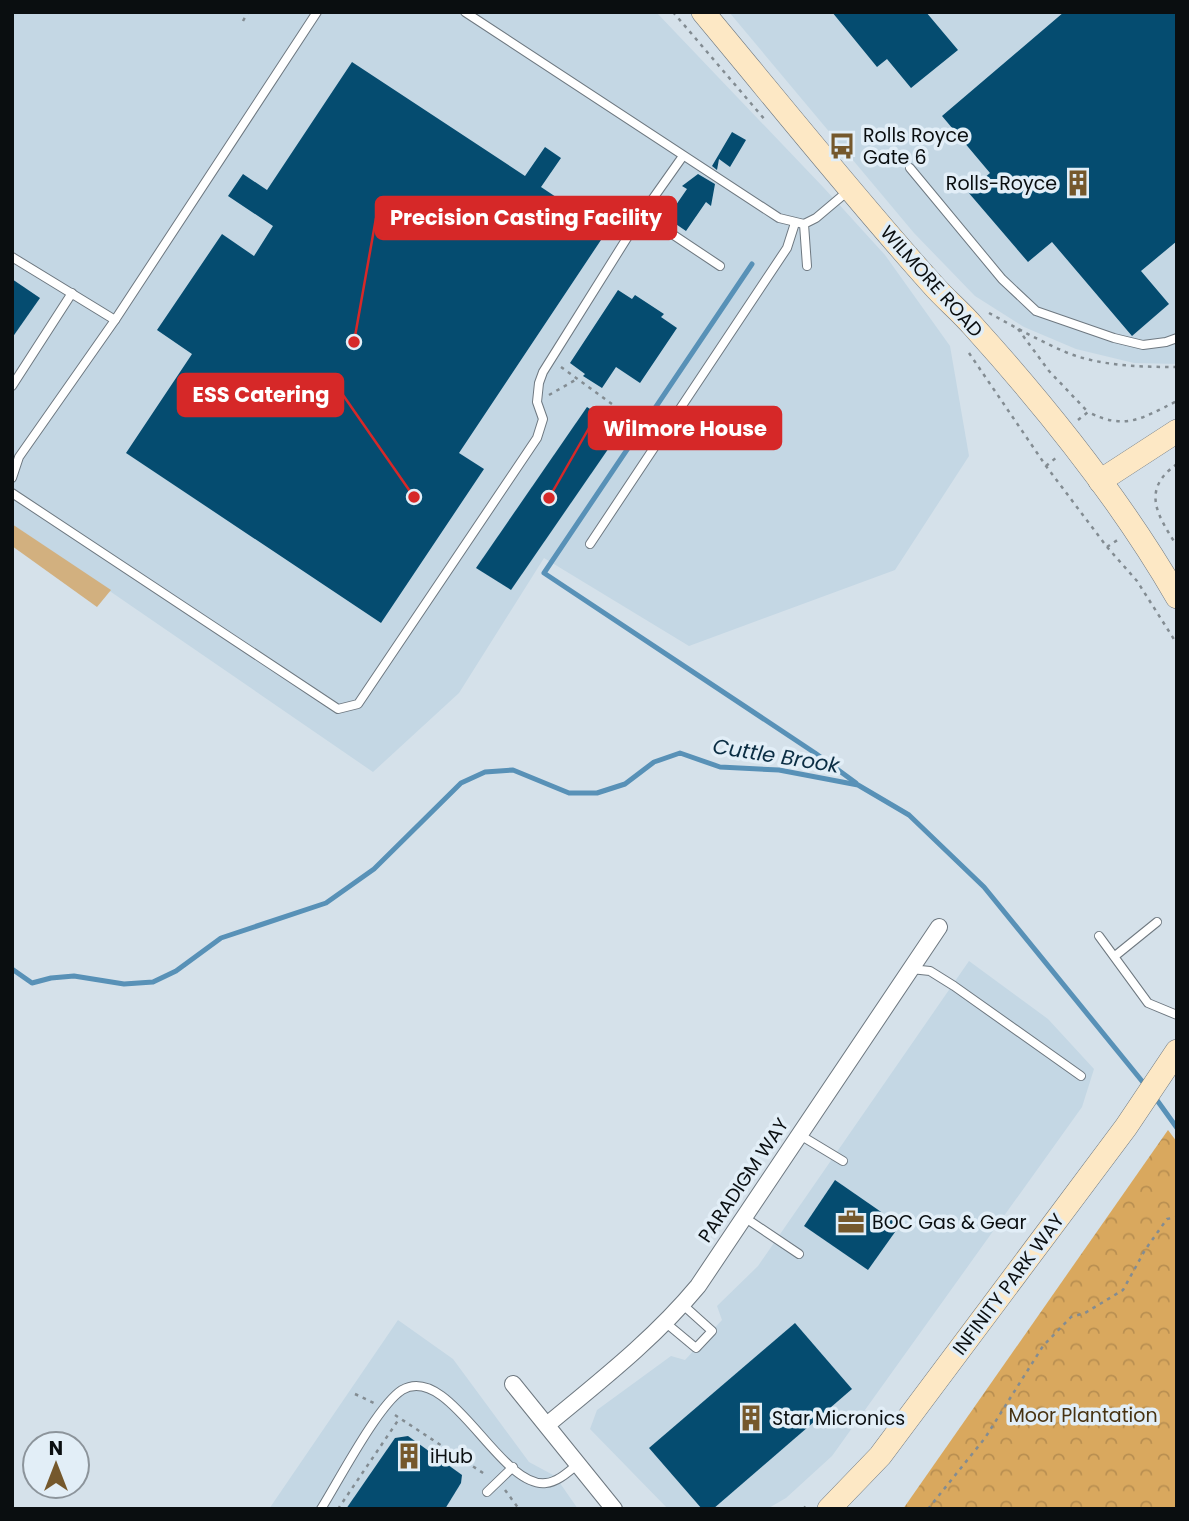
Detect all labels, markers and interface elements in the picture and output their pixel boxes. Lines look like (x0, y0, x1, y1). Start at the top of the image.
place label: Rolls Royce Gate 6 (863, 122, 969, 171)
bus stop icon: Rolls Royce Gate 6 (827, 131, 857, 161)
building icon: Rolls-Royce (1063, 168, 1093, 198)
place label: Rolls-Royce (946, 170, 1057, 197)
callout: Precision Casting Facility (376, 197, 676, 239)
text: Precision Casting Facility (390, 203, 663, 232)
street label: WILMORE ROAD (874, 220, 989, 343)
callout: ESS Catering (178, 374, 343, 416)
text: ESS Catering (193, 380, 329, 409)
callout: Wilmore House (589, 407, 781, 449)
text: Wilmore House (603, 414, 767, 443)
water label: Cuttle Brook (711, 731, 843, 780)
street label: PARADIGM WAY (692, 1113, 795, 1248)
office icon: BOC Gas & Gear (836, 1207, 866, 1237)
street label: INFINITY PARK WAY (946, 1208, 1071, 1361)
place label: BOC Gas & Gear (872, 1209, 1027, 1236)
park label: Moor Plantation (1008, 1402, 1158, 1429)
building icon: Star Micronics (736, 1403, 766, 1433)
place label: Star Micronics (772, 1405, 905, 1432)
north arrow (21, 1430, 91, 1500)
text: N (49, 1435, 63, 1462)
building icon: iHub (394, 1441, 424, 1471)
place label: iHub (430, 1443, 473, 1470)

